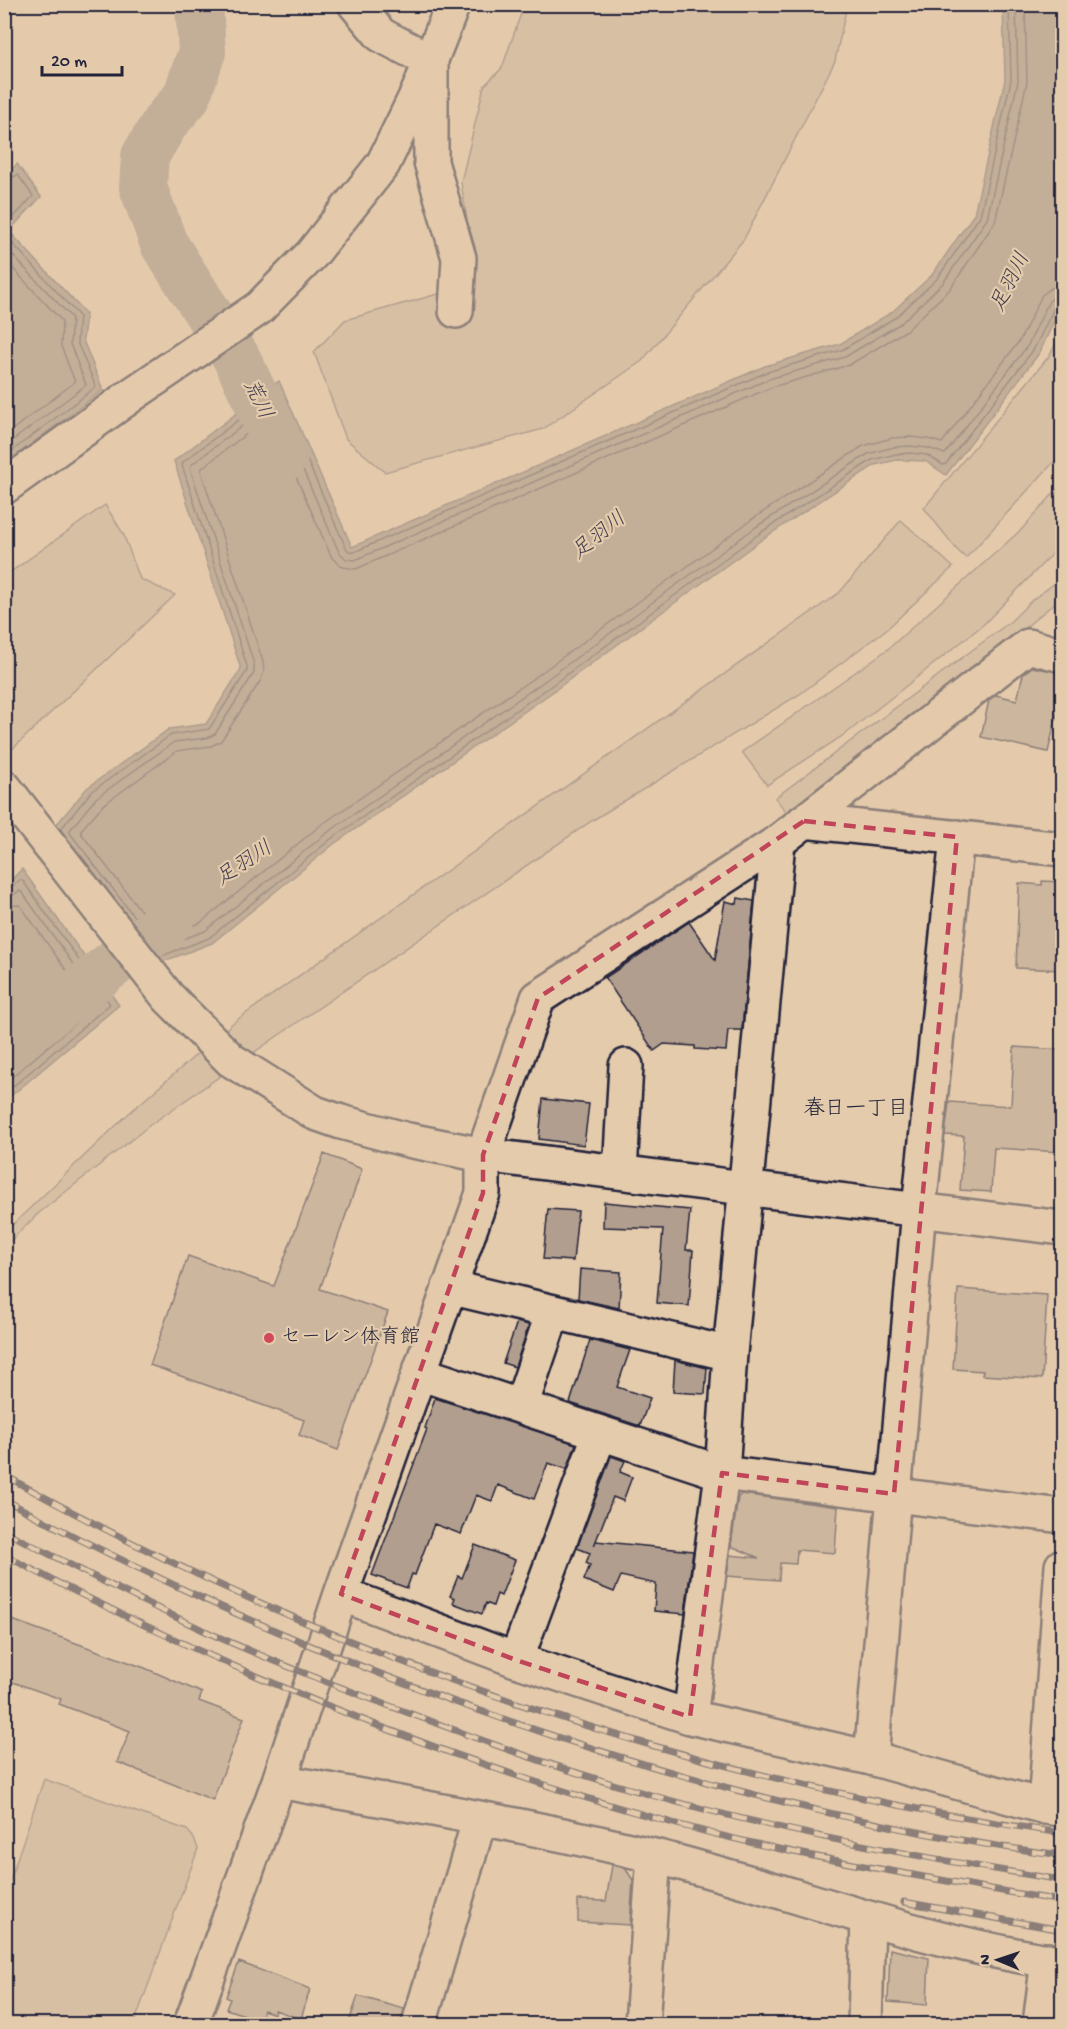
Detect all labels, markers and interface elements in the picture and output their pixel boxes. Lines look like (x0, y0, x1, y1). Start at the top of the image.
scale bar (42, 39, 122, 77)
text: 20 m (51, 52, 87, 73)
water label: 足羽川 (986, 249, 1037, 317)
water label: 荒川 (236, 375, 277, 424)
water label: 足羽川 (567, 507, 632, 567)
water label: 足羽川 (211, 836, 278, 893)
district label: 春日一丁目 (804, 1096, 909, 1123)
place label: セーレン体育館 (281, 1325, 420, 1350)
marker: セーレン体育館 (262, 1331, 276, 1345)
north arrow (968, 1930, 1028, 1990)
text: N (977, 1953, 996, 1965)

